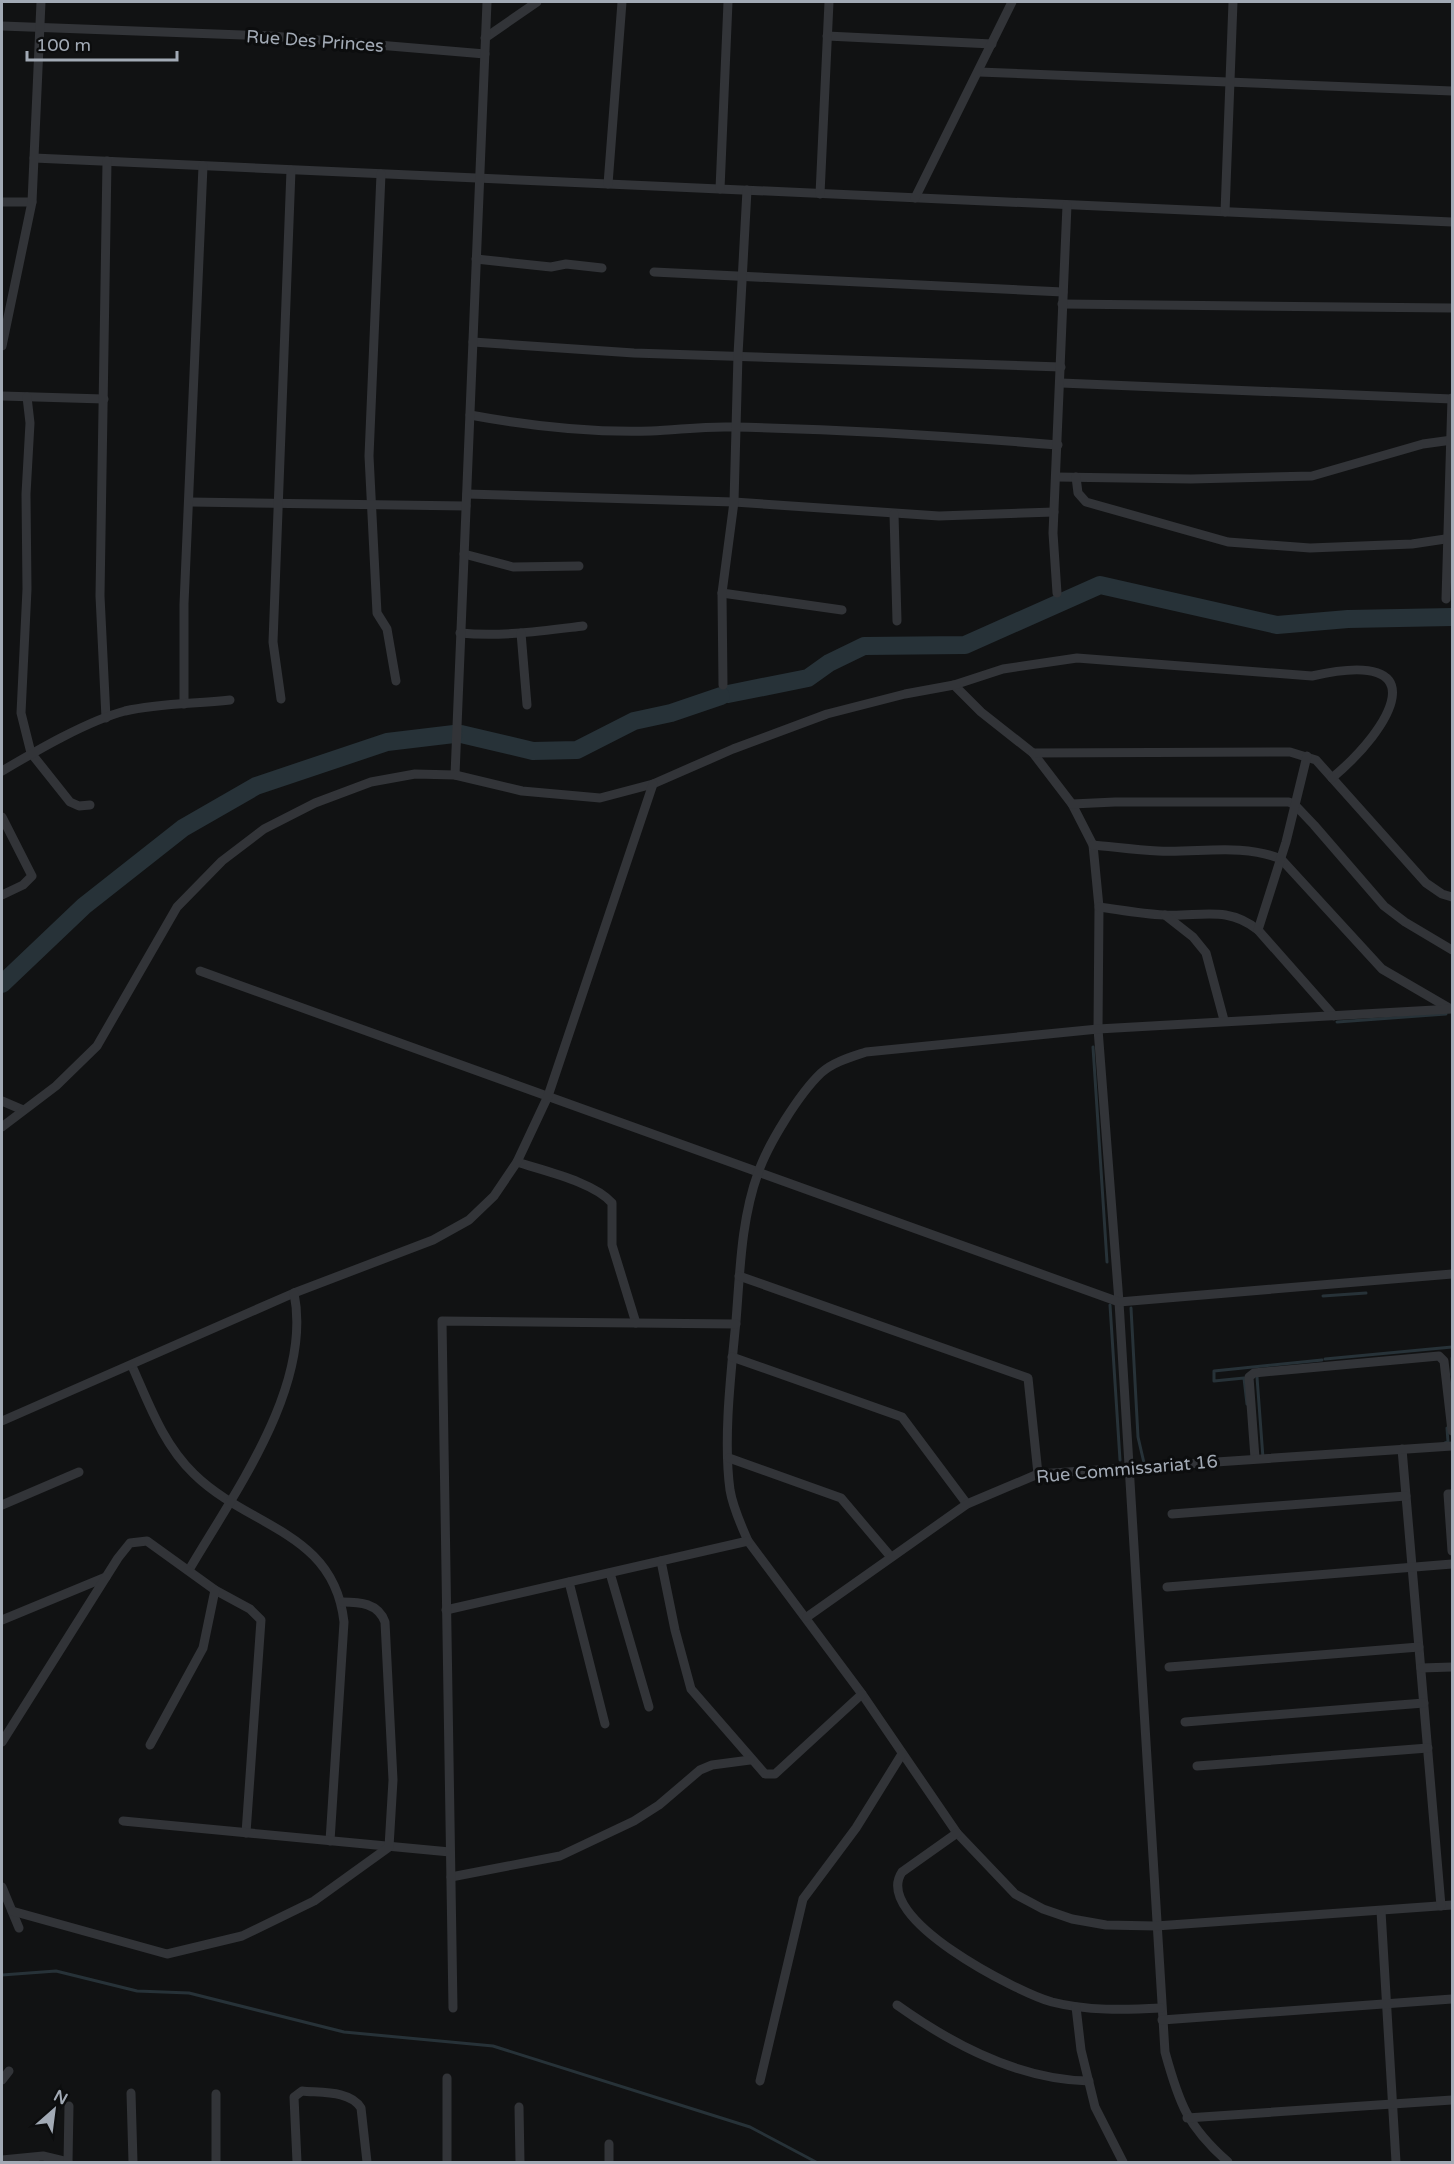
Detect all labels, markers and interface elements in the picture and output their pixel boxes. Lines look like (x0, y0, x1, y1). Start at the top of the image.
scale bar (27, 24, 177, 62)
street label: Rue Des Princes (245, 25, 385, 57)
text: 100 m (36, 34, 91, 56)
street label: Rue Commissariat 16 (1035, 1450, 1219, 1488)
north arrow (24, 2080, 84, 2140)
text: N (50, 2086, 71, 2109)

